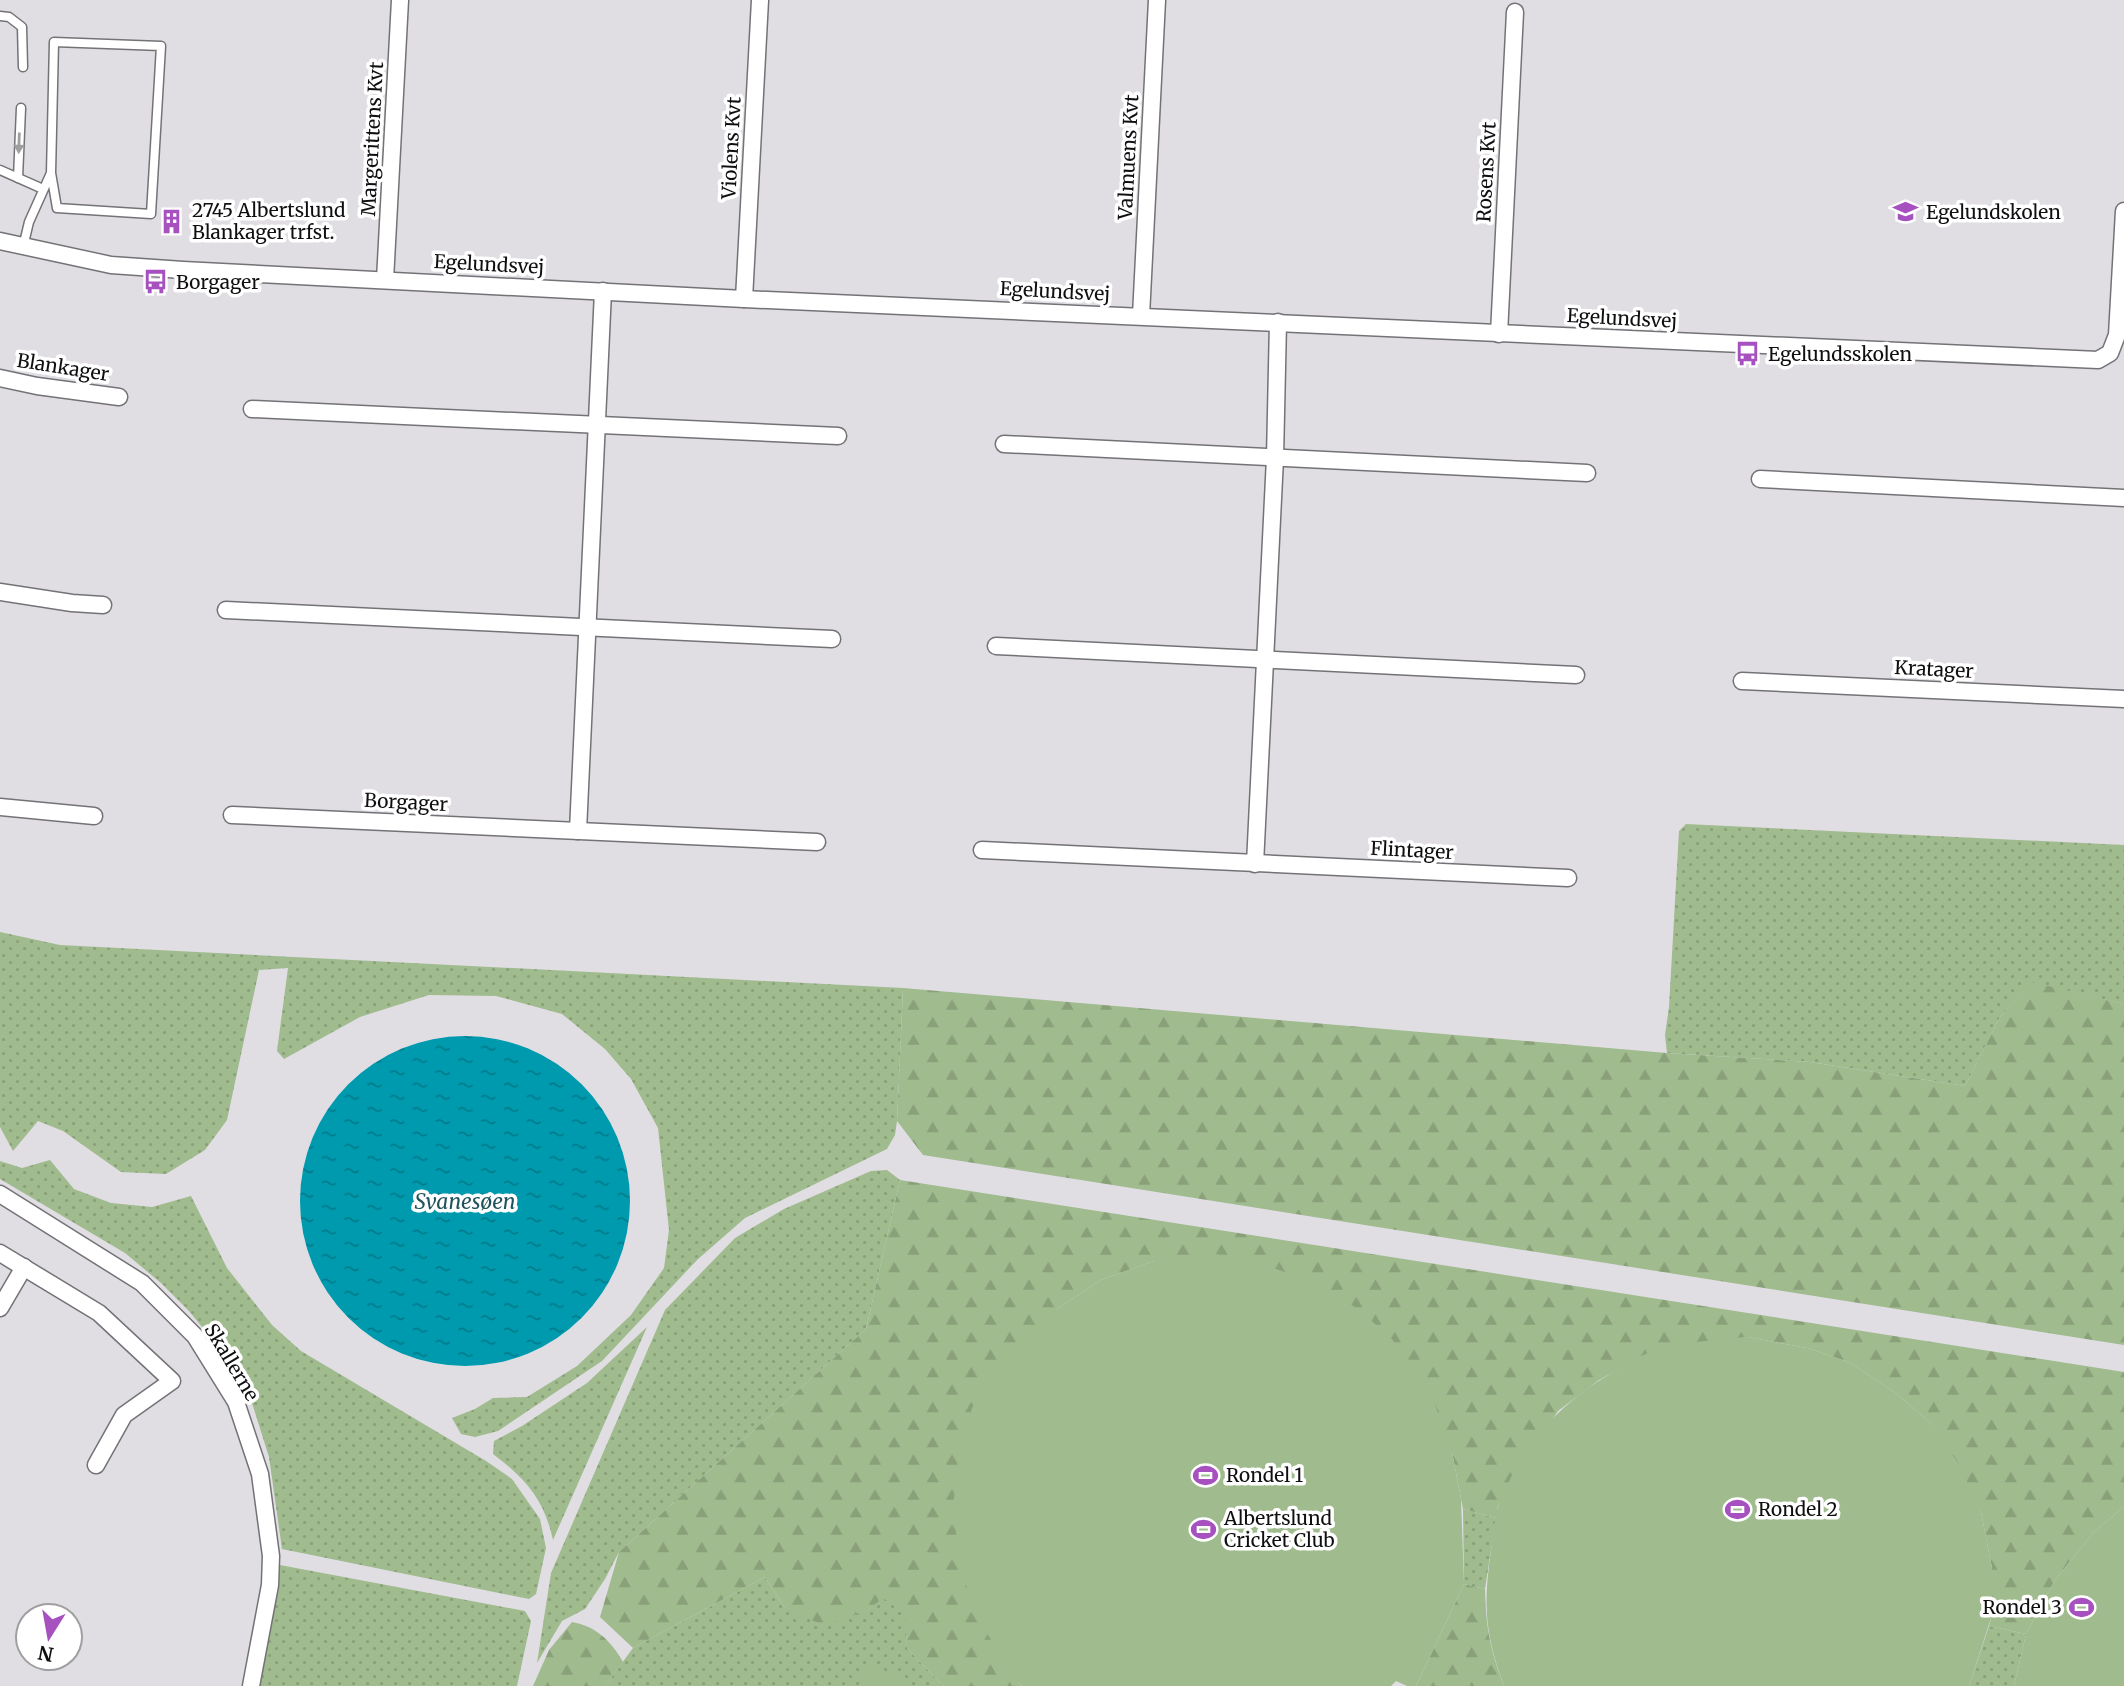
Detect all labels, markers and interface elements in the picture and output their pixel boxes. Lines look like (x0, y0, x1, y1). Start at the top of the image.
street label: Margerittens Kvt (356, 61, 388, 217)
street label: Valmuens Kvt (1113, 93, 1143, 221)
street label: Violens Kvt (716, 96, 746, 201)
street label: Rosens Kvt (1471, 121, 1501, 223)
one-way arrow (14, 132, 25, 154)
place label: 2745 Albertslund Blankager trfst. (192, 198, 345, 244)
school or university icon: Egelundskolen (1892, 198, 1920, 226)
place label: Egelundskolen (1926, 200, 2061, 224)
building icon: 2745 Albertslund Blankager trfst. (158, 207, 186, 235)
street label: Egelundsvej (433, 249, 545, 279)
bus stop icon: Borgager (142, 268, 170, 296)
place label: Borgager (176, 270, 260, 294)
street label: Egelundsvej (999, 276, 1111, 306)
street label: Egelundsvej (1566, 303, 1678, 333)
bus stop icon: Egelundsskolen (1734, 340, 1762, 368)
place label: Egelundsskolen (1768, 342, 1912, 366)
street label: Blankager (15, 348, 111, 386)
street label: Kratager (1894, 655, 1975, 683)
street label: Borgager (364, 788, 449, 816)
street label: Flintager (1370, 836, 1455, 864)
water label: Svanesøen (415, 1188, 515, 1215)
street label: Skallerne (199, 1319, 265, 1405)
sports icon: Rondel 1 (1192, 1461, 1220, 1489)
place label: Rondel 1 (1226, 1463, 1304, 1487)
sports icon: Rondel 2 (1724, 1495, 1752, 1523)
place label: Rondel 2 (1758, 1497, 1838, 1521)
place label: Albertslund Cricket Club (1223, 1506, 1335, 1552)
sports icon: Albertslund Cricket Club (1190, 1515, 1218, 1543)
sports icon: Rondel 3 (2068, 1593, 2096, 1621)
place label: Rondel 3 (1983, 1595, 2062, 1619)
north arrow (14, 1602, 84, 1672)
text: N (36, 1640, 55, 1667)

